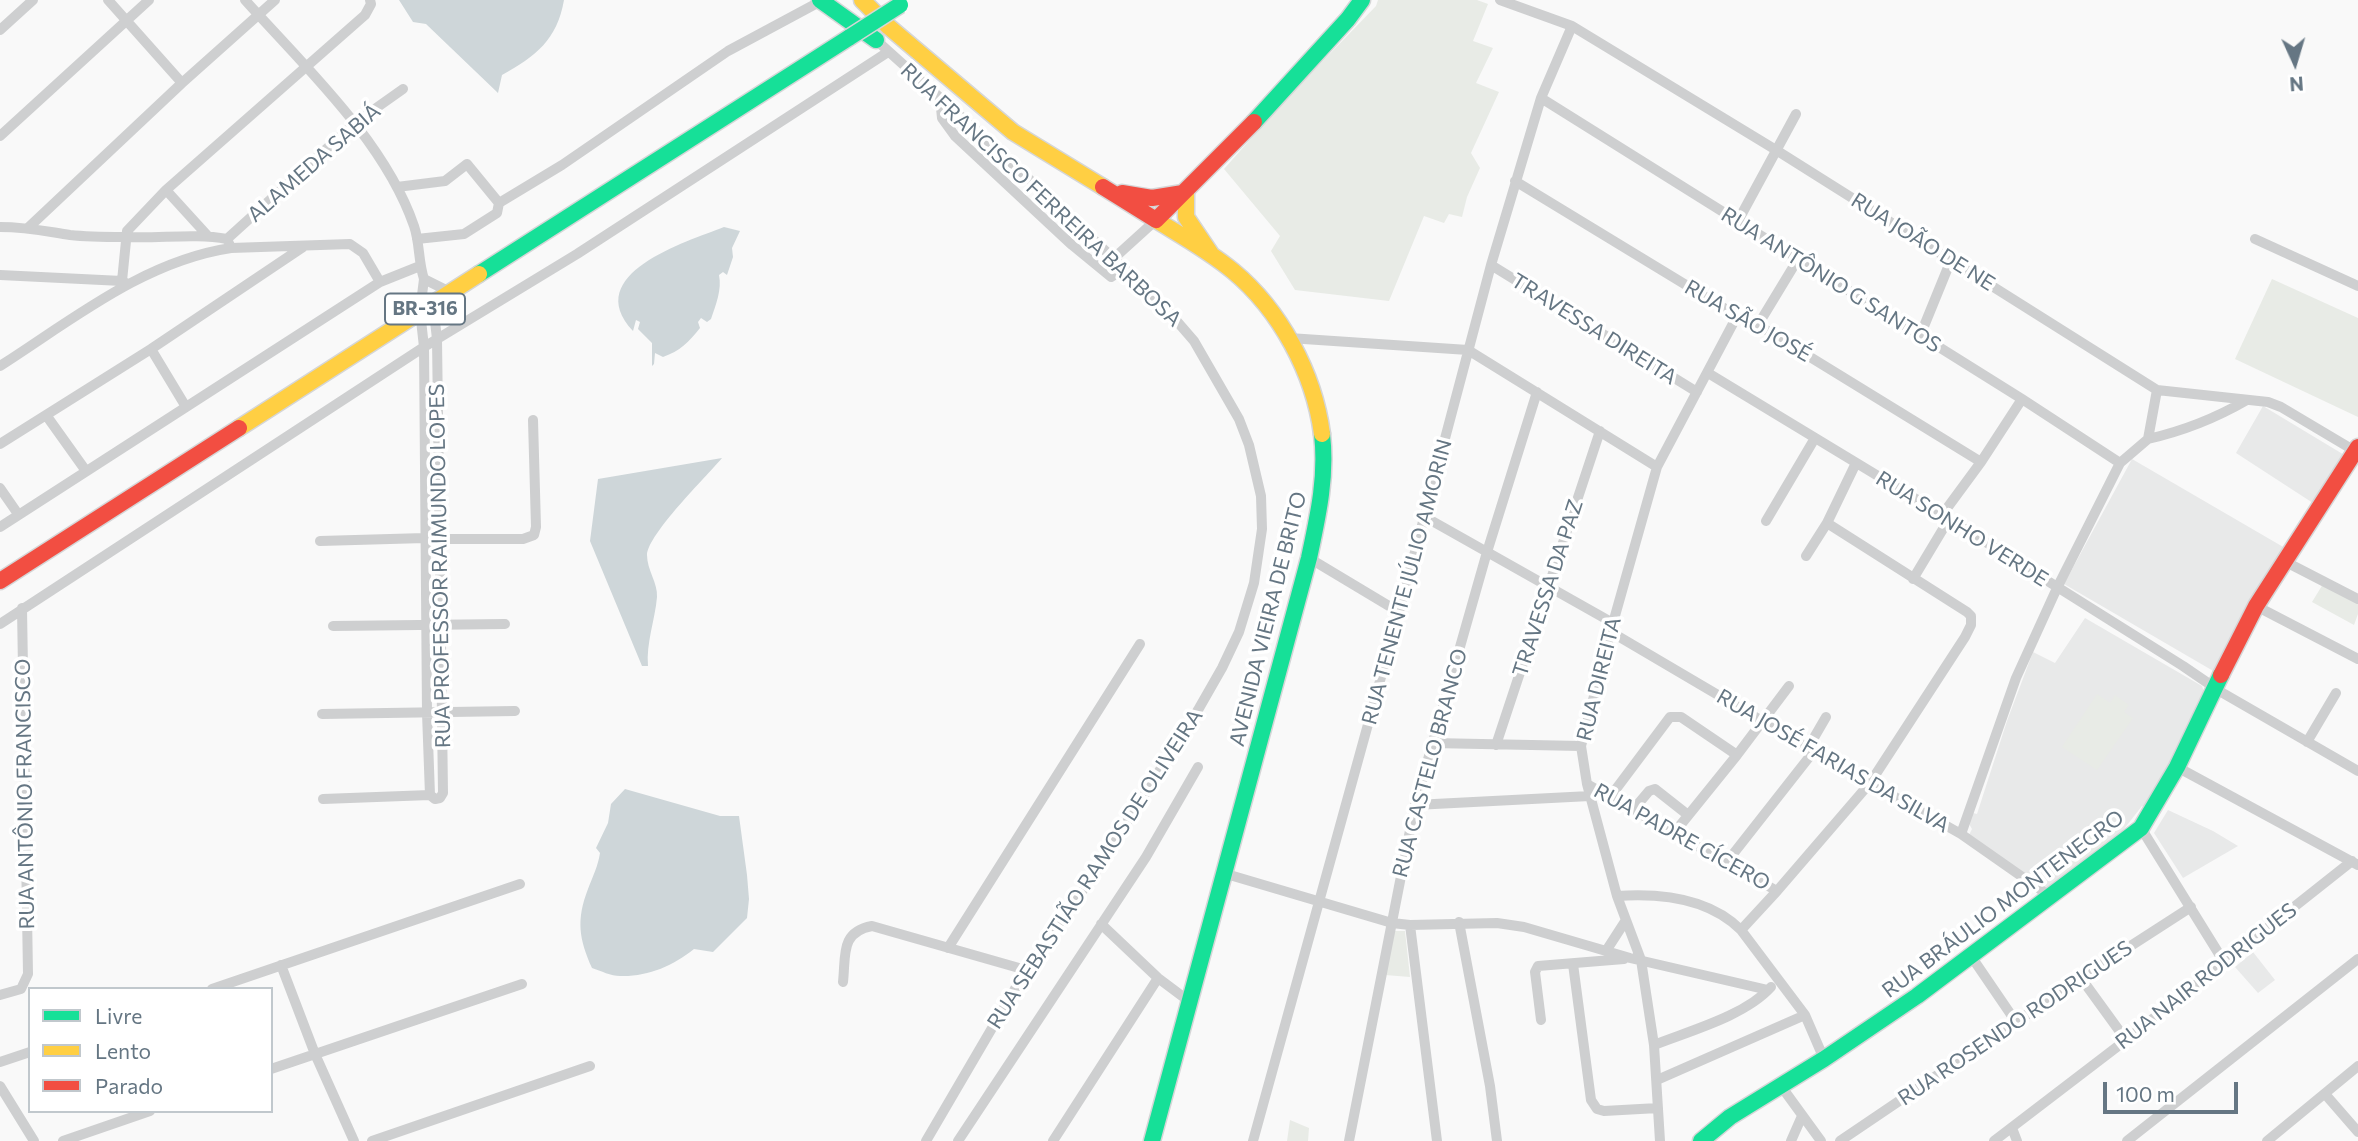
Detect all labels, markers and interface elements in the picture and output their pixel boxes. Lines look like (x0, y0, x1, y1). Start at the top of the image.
north arrow (2260, 28, 2330, 98)
street label: RUA FRANCISCO FERREIRA BARBOSA (895, 58, 1187, 332)
text: N (2289, 72, 2304, 96)
street label: ALAMEDA SABIÁ (242, 98, 386, 228)
street label: RUA JOÃO DE NE (1846, 188, 2000, 296)
street label: RUA ANTÔNIO G SANTOS (1716, 202, 1946, 358)
street label: TRAVESSA DIREITA (1507, 268, 1681, 390)
street label: RUA SÃO JOSÉ (1680, 275, 1816, 367)
road number: BR-316 (385, 294, 465, 324)
street label: RUA PROFESSOR RAIMUNDO LOPES (424, 384, 456, 748)
street label: RUA TENENTE JÚLIO AMORIN (1357, 436, 1457, 728)
street label: RUA SONHO VERDE (1871, 466, 2053, 592)
street label: AVENIDA VIEIRA DE BRITO (1224, 489, 1312, 749)
street label: TRAVESSA DA PAZ (1508, 496, 1588, 680)
street label: RUA DIREITA (1571, 614, 1627, 744)
street label: RUA CASTELO BRANCO (1387, 646, 1473, 880)
street label: RUA ANTÔNIO FRANCISCO (10, 659, 40, 929)
street label: RUA JOSÉ FARIAS DA SILVA (1712, 684, 1954, 838)
street label: RUA SEBASTIÃO RAMOS DE OLIVEIRA (982, 704, 1208, 1034)
street label: RUA PADRE CÍCERO (1590, 778, 1774, 896)
street label: RUA BRÁULIO MONTENEGRO (1877, 805, 2129, 1003)
street label: RUA NAIR RODRIGUES (2110, 897, 2302, 1055)
street label: RUA ROSENDO RODRIGUES (1893, 935, 2137, 1111)
legend (28, 987, 273, 1113)
text: Livre (95, 1003, 142, 1028)
text: Lento (95, 1038, 151, 1063)
scale bar (2106, 1068, 2241, 1112)
text: Parado (95, 1073, 163, 1098)
text: 100 m (2116, 1081, 2175, 1106)

